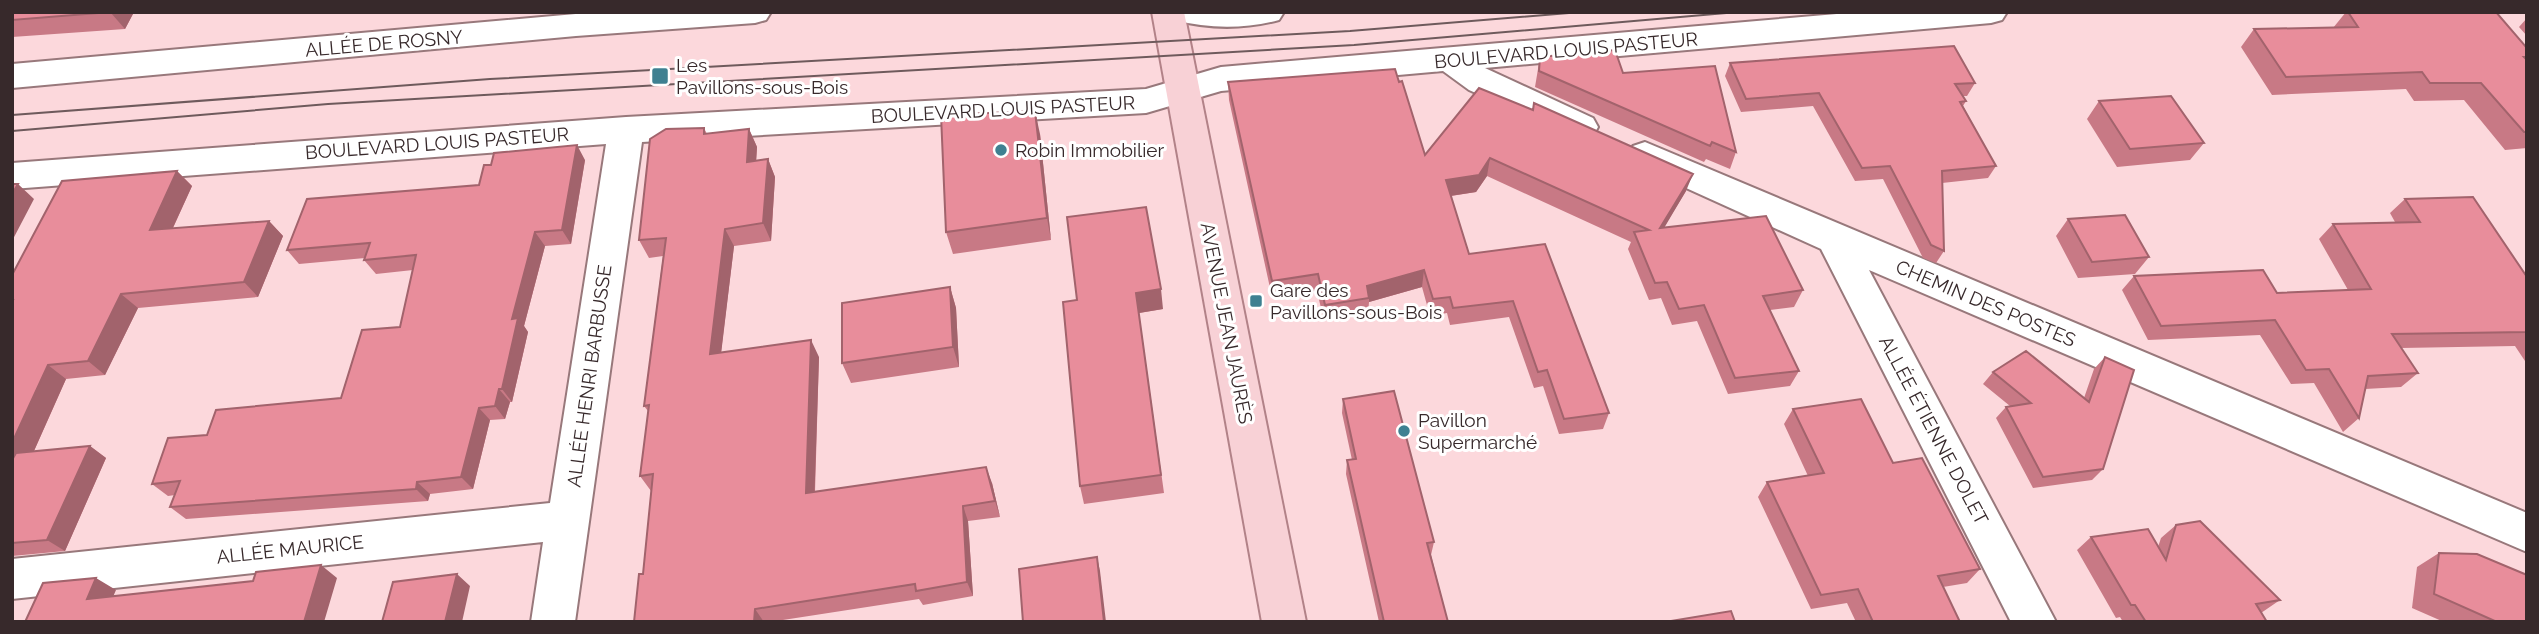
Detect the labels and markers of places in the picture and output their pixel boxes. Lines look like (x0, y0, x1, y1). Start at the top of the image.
place label: Les Pavillons-sous-Bois (676, 54, 848, 98)
marker: Les Pavillons-sous-Bois (650, 66, 670, 86)
place label: Robin Immobilier (1015, 139, 1164, 161)
marker: Robin Immobilier (993, 142, 1009, 158)
place label: Gare des Pavillons-sous-Bois (1270, 279, 1442, 323)
marker: Gare des Pavillons-sous-Bois (1248, 293, 1264, 309)
place label: Pavillon Supermarché (1418, 409, 1537, 453)
marker: Pavillon Supermarché (1396, 423, 1412, 439)

